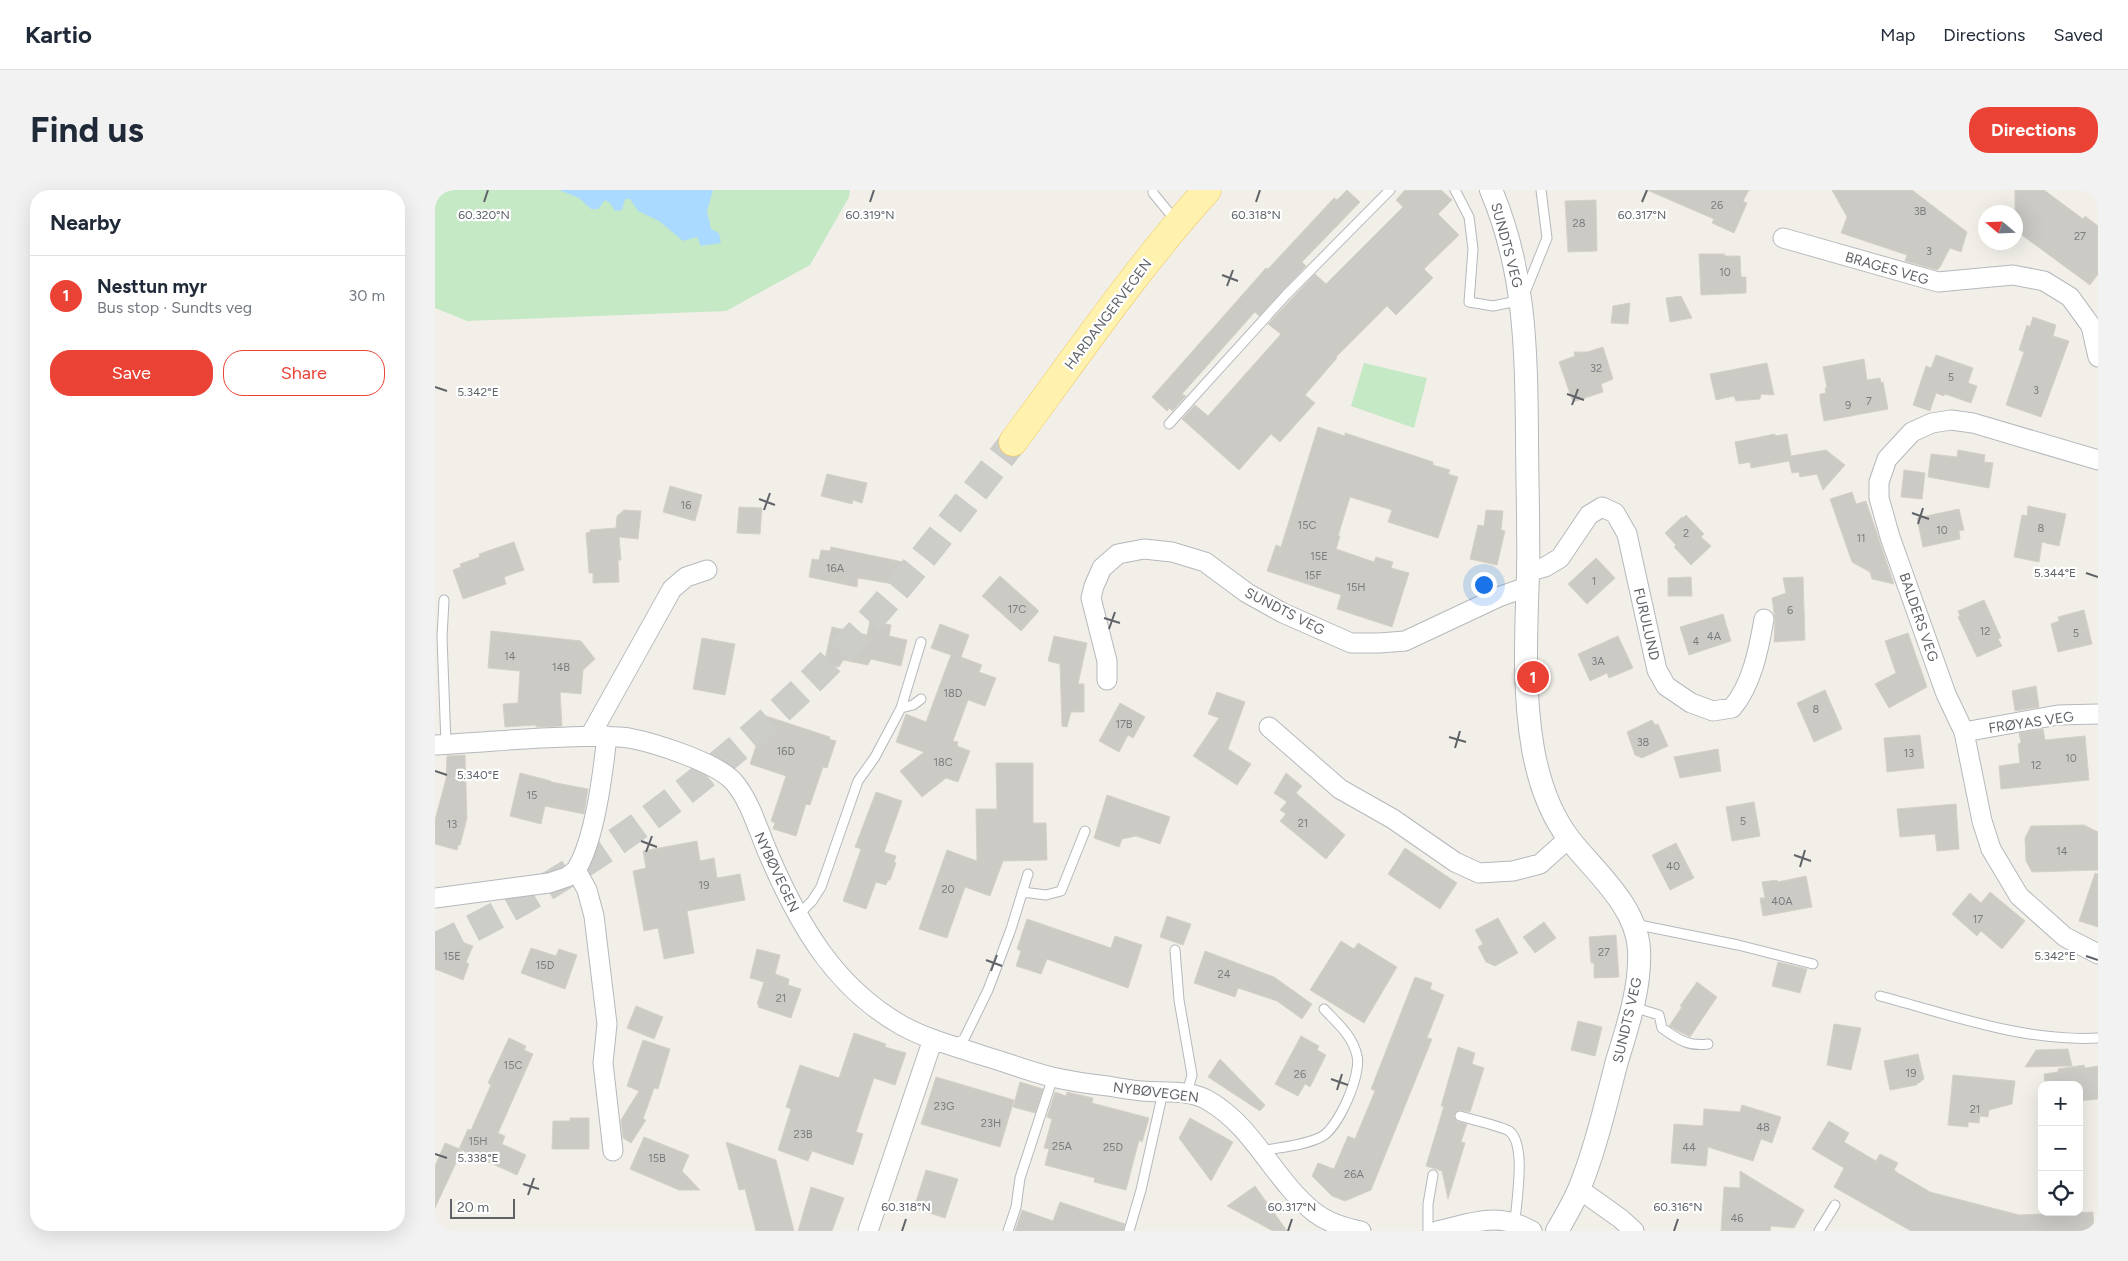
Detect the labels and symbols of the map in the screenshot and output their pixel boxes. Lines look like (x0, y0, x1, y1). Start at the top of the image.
house number: 26 (1711, 199, 1723, 212)
street label: SUNDTS VEG (1487, 201, 1526, 290)
house number: 3B (1914, 205, 1927, 218)
north arrow (1978, 205, 2023, 250)
text: 60.320°N (458, 208, 510, 222)
text: 60.319°N (846, 208, 894, 222)
text: 60.318°N (1231, 208, 1281, 222)
text: 60.317°N (1618, 208, 1666, 222)
house number: 28 (1573, 217, 1586, 230)
house number: 27 (2074, 230, 2086, 243)
house number: 3 (1926, 245, 1932, 258)
street label: BRAGES VEG (1843, 248, 1931, 289)
street label: HARDANGERVEGEN (1061, 256, 1156, 373)
house number: 10 (1719, 266, 1731, 279)
house number: 32 (1590, 362, 1602, 375)
house number: 5 (1948, 371, 1954, 384)
house number: 3 (2033, 384, 2039, 397)
text: 5.342°E (457, 385, 499, 399)
house number: 7 (1866, 395, 1872, 408)
house number: 9 (1845, 399, 1851, 412)
house number: 16 (681, 499, 691, 512)
house number: 15C (1298, 519, 1316, 532)
house number: 8 (2038, 522, 2045, 535)
house number: 10 (1936, 524, 1948, 537)
house number: 2 (1683, 527, 1689, 540)
house number: 11 (1856, 532, 1866, 545)
house number: 15E (1310, 550, 1328, 563)
house number: 16A (826, 562, 845, 575)
text: 5.344°E (2034, 566, 2076, 580)
house number: 15F (1305, 569, 1321, 582)
street label: BALDERS VEG (1895, 571, 1942, 664)
your location (1471, 572, 1497, 598)
house number: 1 (1592, 575, 1596, 588)
house number: 15H (1346, 581, 1366, 594)
street label: SUNDTS VEG (1242, 584, 1328, 639)
street label: FURULUND (1630, 586, 1663, 662)
house number: 17C (1008, 603, 1026, 616)
house number: 6 (1787, 604, 1793, 617)
house number: 12 (1980, 625, 1990, 638)
house number: 5 (2073, 627, 2079, 640)
house number: 4A (1707, 630, 1722, 643)
house number: 4 (1693, 635, 1700, 648)
house number: 14 (504, 650, 516, 663)
house number: 3A (1591, 655, 1605, 668)
pin: 1 (1517, 658, 1549, 696)
house number: 14B (552, 661, 570, 674)
house number: 18D (944, 687, 963, 700)
house number: 8 (1813, 703, 1820, 716)
street label: FRØYAS VEG (1987, 708, 2075, 737)
house number: 17B (1115, 718, 1133, 731)
house number: 38 (1637, 736, 1650, 749)
house number: 16D (777, 745, 796, 758)
house number: 13 (1904, 747, 1914, 760)
house number: 10 (2065, 752, 2077, 765)
house number: 18C (933, 756, 953, 769)
house number: 12 (2031, 759, 2041, 772)
text: 5.340°E (457, 768, 499, 782)
house number: 15 (527, 789, 537, 802)
house number: 5 (1740, 815, 1746, 828)
house number: 21 (1298, 817, 1308, 830)
house number: 13 (447, 818, 457, 831)
street label: NYBØVEGEN (751, 829, 803, 915)
house number: 14 (2056, 845, 2068, 858)
house number: 40 (1666, 860, 1680, 873)
house number: 19 (699, 879, 709, 892)
house number: 20 (941, 883, 955, 896)
house number: 40A (1771, 895, 1793, 908)
house number: 17 (1973, 913, 1983, 926)
house number: 27 (1598, 946, 1610, 959)
text: 5.342°E (2034, 949, 2076, 963)
house number: 15E (443, 950, 461, 963)
house number: 15D (536, 959, 555, 972)
house number: 24 (1218, 968, 1231, 981)
street label: SUNDTS VEG (1609, 975, 1646, 1065)
house number: 21 (776, 992, 786, 1005)
house number: 15C (504, 1059, 522, 1072)
house number: 19 (1906, 1067, 1916, 1080)
house number: 26 (1294, 1068, 1306, 1081)
street label: NYBØVEGEN (1112, 1079, 1200, 1106)
house number: 23G (934, 1100, 954, 1113)
house number: 21 (1970, 1103, 1980, 1116)
house number: 23H (981, 1117, 1001, 1130)
house number: 48 (1756, 1121, 1770, 1134)
house number: 23B (794, 1128, 813, 1141)
house number: 15H (468, 1135, 488, 1148)
house number: 25A (1052, 1140, 1073, 1153)
house number: 25D (1103, 1141, 1123, 1154)
house number: 44 (1682, 1141, 1696, 1154)
text: 5.338°E (457, 1151, 499, 1165)
house number: 15B (648, 1152, 666, 1165)
house number: 26A (1344, 1168, 1364, 1181)
scale bar (450, 1196, 515, 1219)
text: 60.318°N (881, 1200, 931, 1214)
text: 60.317°N (1268, 1200, 1316, 1214)
text: 60.316°N (1654, 1200, 1702, 1214)
house number: 46 (1730, 1212, 1744, 1225)

